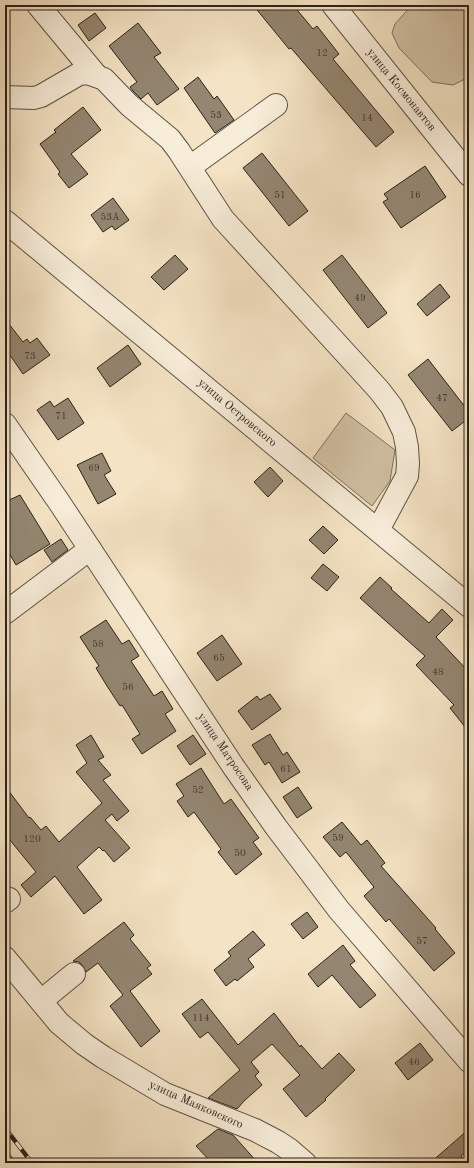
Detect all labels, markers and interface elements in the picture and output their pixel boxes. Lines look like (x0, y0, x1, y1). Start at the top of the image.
street label: улица Космонавтов (364, 46, 438, 134)
house number: 12 (316, 48, 328, 58)
house number: 53 (210, 110, 222, 120)
house number: 14 (361, 113, 373, 123)
house number: 51 (274, 190, 286, 200)
house number: 16 (409, 190, 421, 200)
house number: 53А (100, 212, 120, 222)
house number: 49 (354, 293, 366, 303)
house number: 73 (24, 351, 36, 361)
street label: улица Островского (195, 377, 279, 449)
house number: 47 (436, 393, 448, 403)
house number: 71 (55, 411, 67, 421)
house number: 69 (88, 463, 100, 473)
house number: 58 (92, 639, 104, 649)
house number: 65 (213, 653, 225, 663)
house number: 48 (432, 667, 444, 677)
house number: 56 (122, 682, 134, 692)
street label: улица Матросова (195, 711, 255, 793)
house number: 61 (280, 764, 292, 774)
house number: 52 (192, 785, 204, 795)
house number: 59 (332, 833, 344, 843)
house number: 120 (23, 834, 41, 844)
house number: 50 (234, 848, 246, 858)
house number: 57 (416, 936, 428, 946)
house number: 114 (192, 1013, 210, 1023)
house number: 46 (408, 1057, 420, 1067)
street label: улица Маяковского (147, 1079, 245, 1131)

